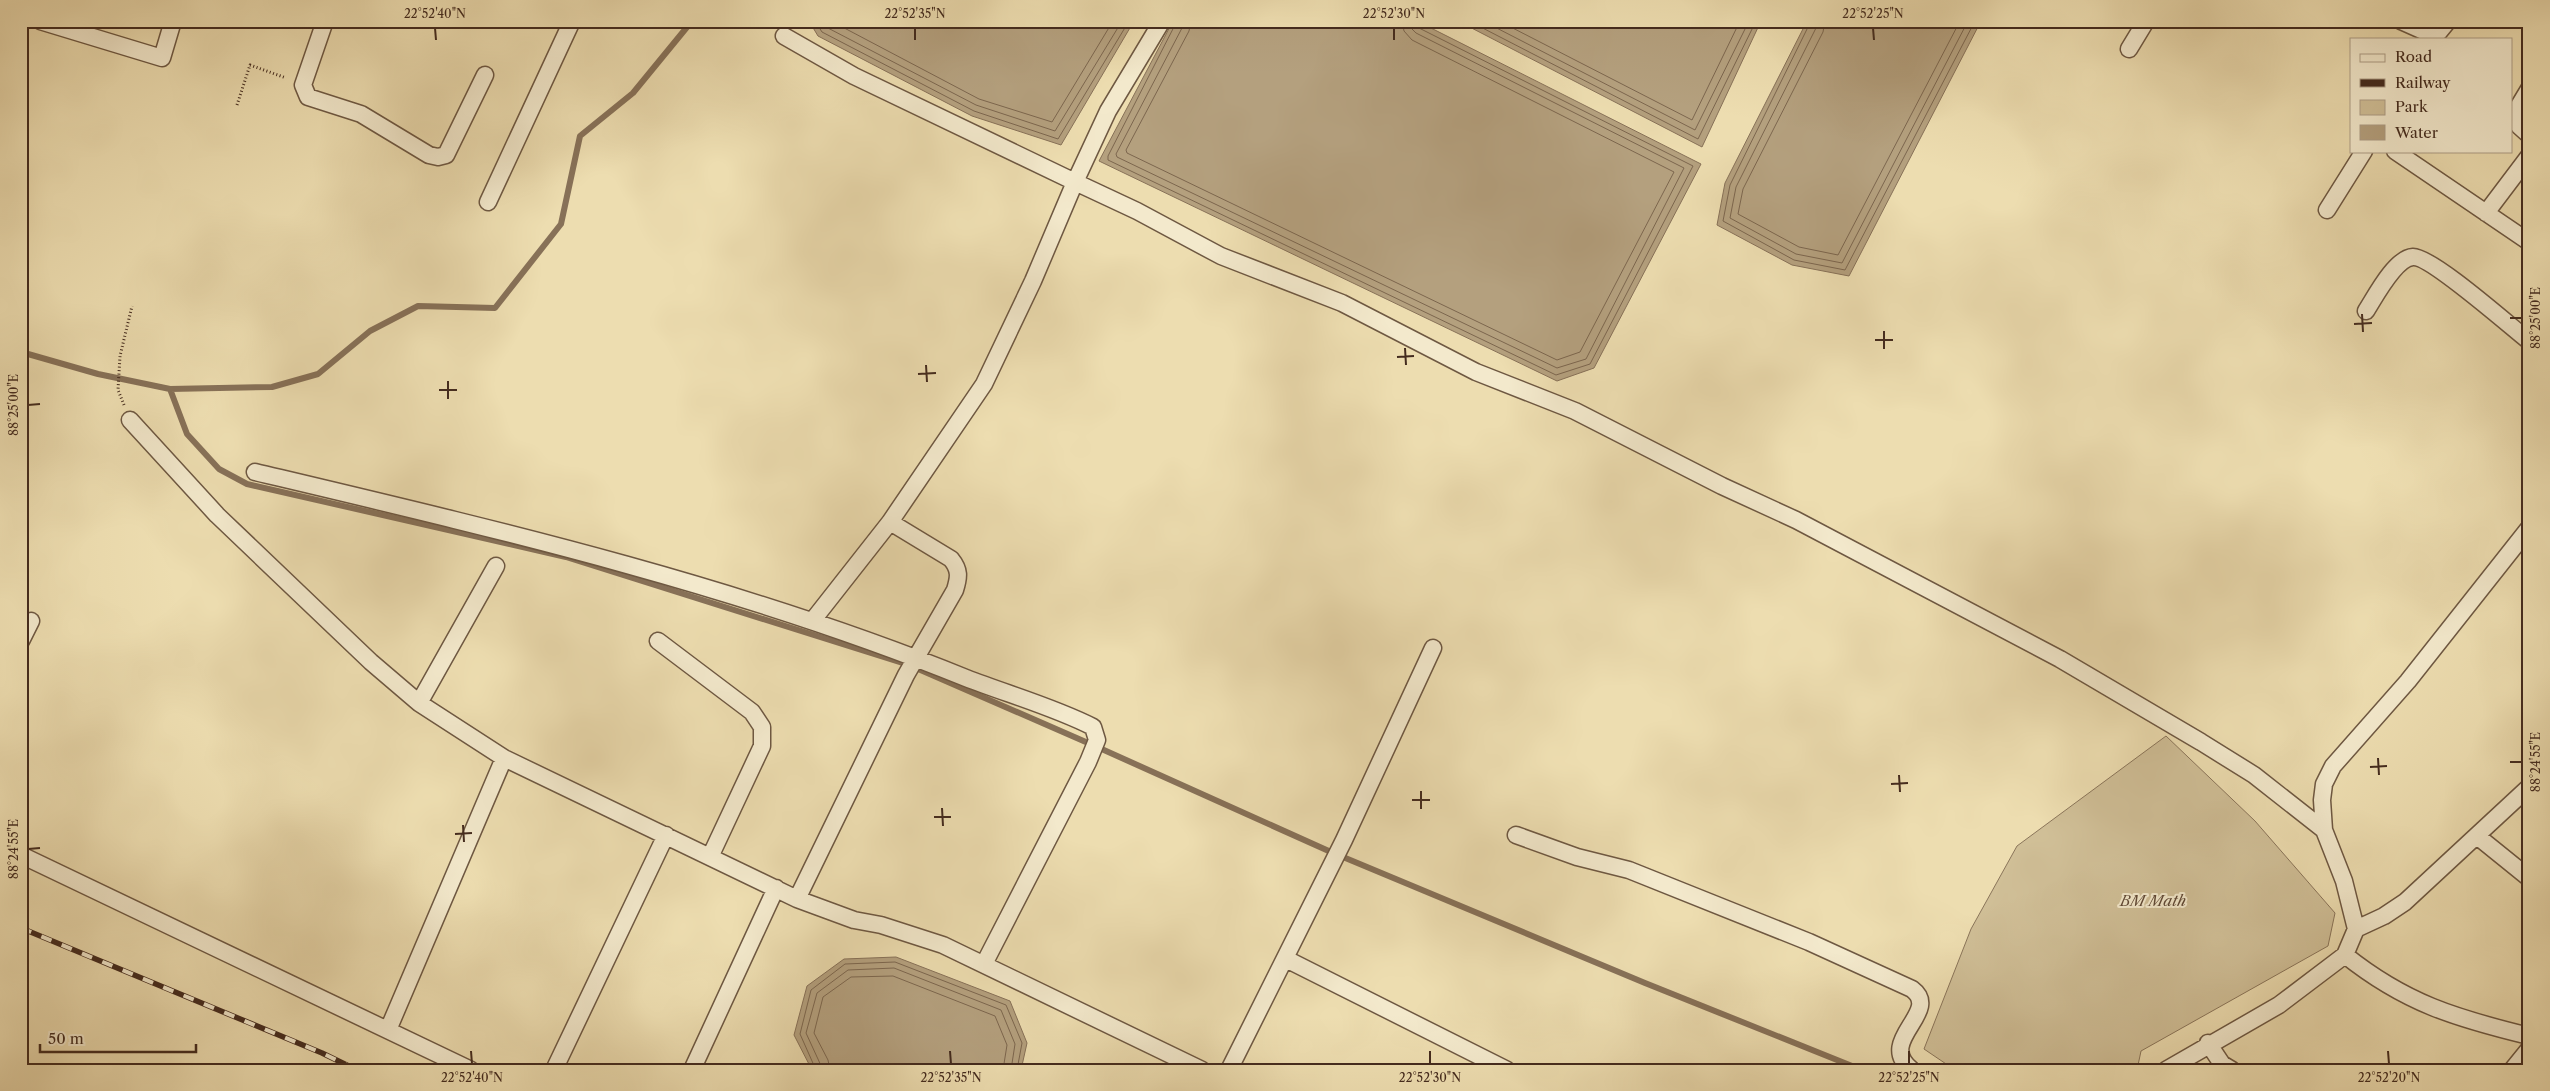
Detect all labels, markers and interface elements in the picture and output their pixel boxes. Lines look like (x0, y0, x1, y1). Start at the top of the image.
text: 22°52'40"N (404, 6, 466, 21)
text: 22°52'35"N (884, 6, 946, 21)
text: 22°52'30"N (1363, 6, 1425, 21)
text: 22°52'25"N (1842, 6, 1904, 21)
legend (2350, 38, 2512, 152)
text: Road (2395, 47, 2432, 66)
text: Railway (2395, 73, 2451, 92)
text: Park (2395, 97, 2429, 116)
text: Water (2394, 123, 2439, 142)
text: 88°25'00"E (2528, 287, 2543, 349)
text: 88°25'00"E (6, 374, 21, 436)
text: 88°24'55"E (2528, 732, 2543, 792)
text: 88°24'55"E (6, 819, 21, 879)
park label: BM Math (2119, 891, 2186, 910)
scale bar (40, 1021, 196, 1053)
text: 50 m (48, 1029, 84, 1048)
text: 22°52'40"N (441, 1070, 503, 1085)
text: 22°52'35"N (920, 1070, 982, 1085)
text: 22°52'30"N (1399, 1070, 1461, 1085)
text: 22°52'25"N (1878, 1070, 1940, 1085)
text: 22°52'20"N (2358, 1070, 2420, 1085)

